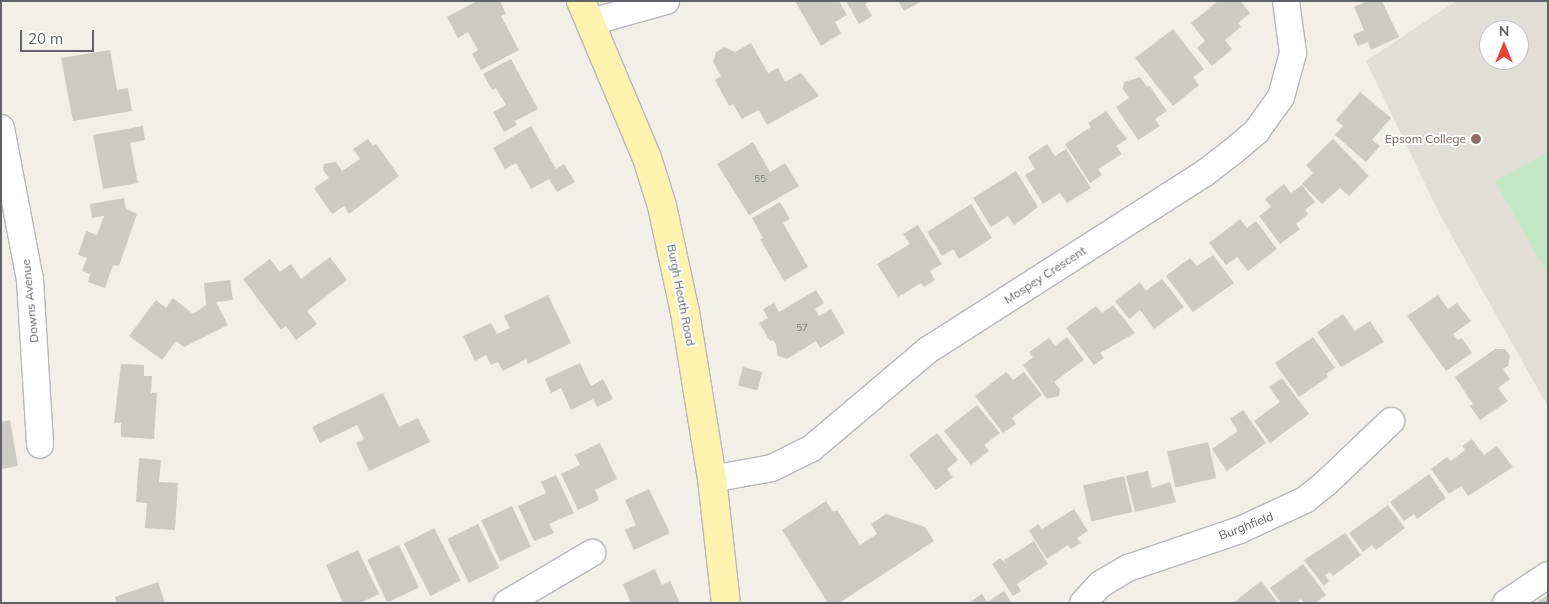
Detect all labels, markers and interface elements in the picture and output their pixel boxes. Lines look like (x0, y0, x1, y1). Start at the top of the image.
scale bar (22, 20, 96, 52)
north arrow (1479, 20, 1529, 70)
text: N (1499, 22, 1509, 40)
text: 20 m (28, 29, 63, 48)
place label: Epsom College (1385, 132, 1466, 146)
marker: Epsom College (1470, 133, 1482, 145)
house number: 55 (754, 173, 766, 185)
street label: Burgh Heath Road (664, 243, 698, 347)
street label: Mospey Crescent (1001, 243, 1089, 307)
street label: Downs Avenue (18, 258, 42, 344)
house number: 57 (796, 322, 808, 334)
street label: Burghfield (1217, 509, 1275, 543)

